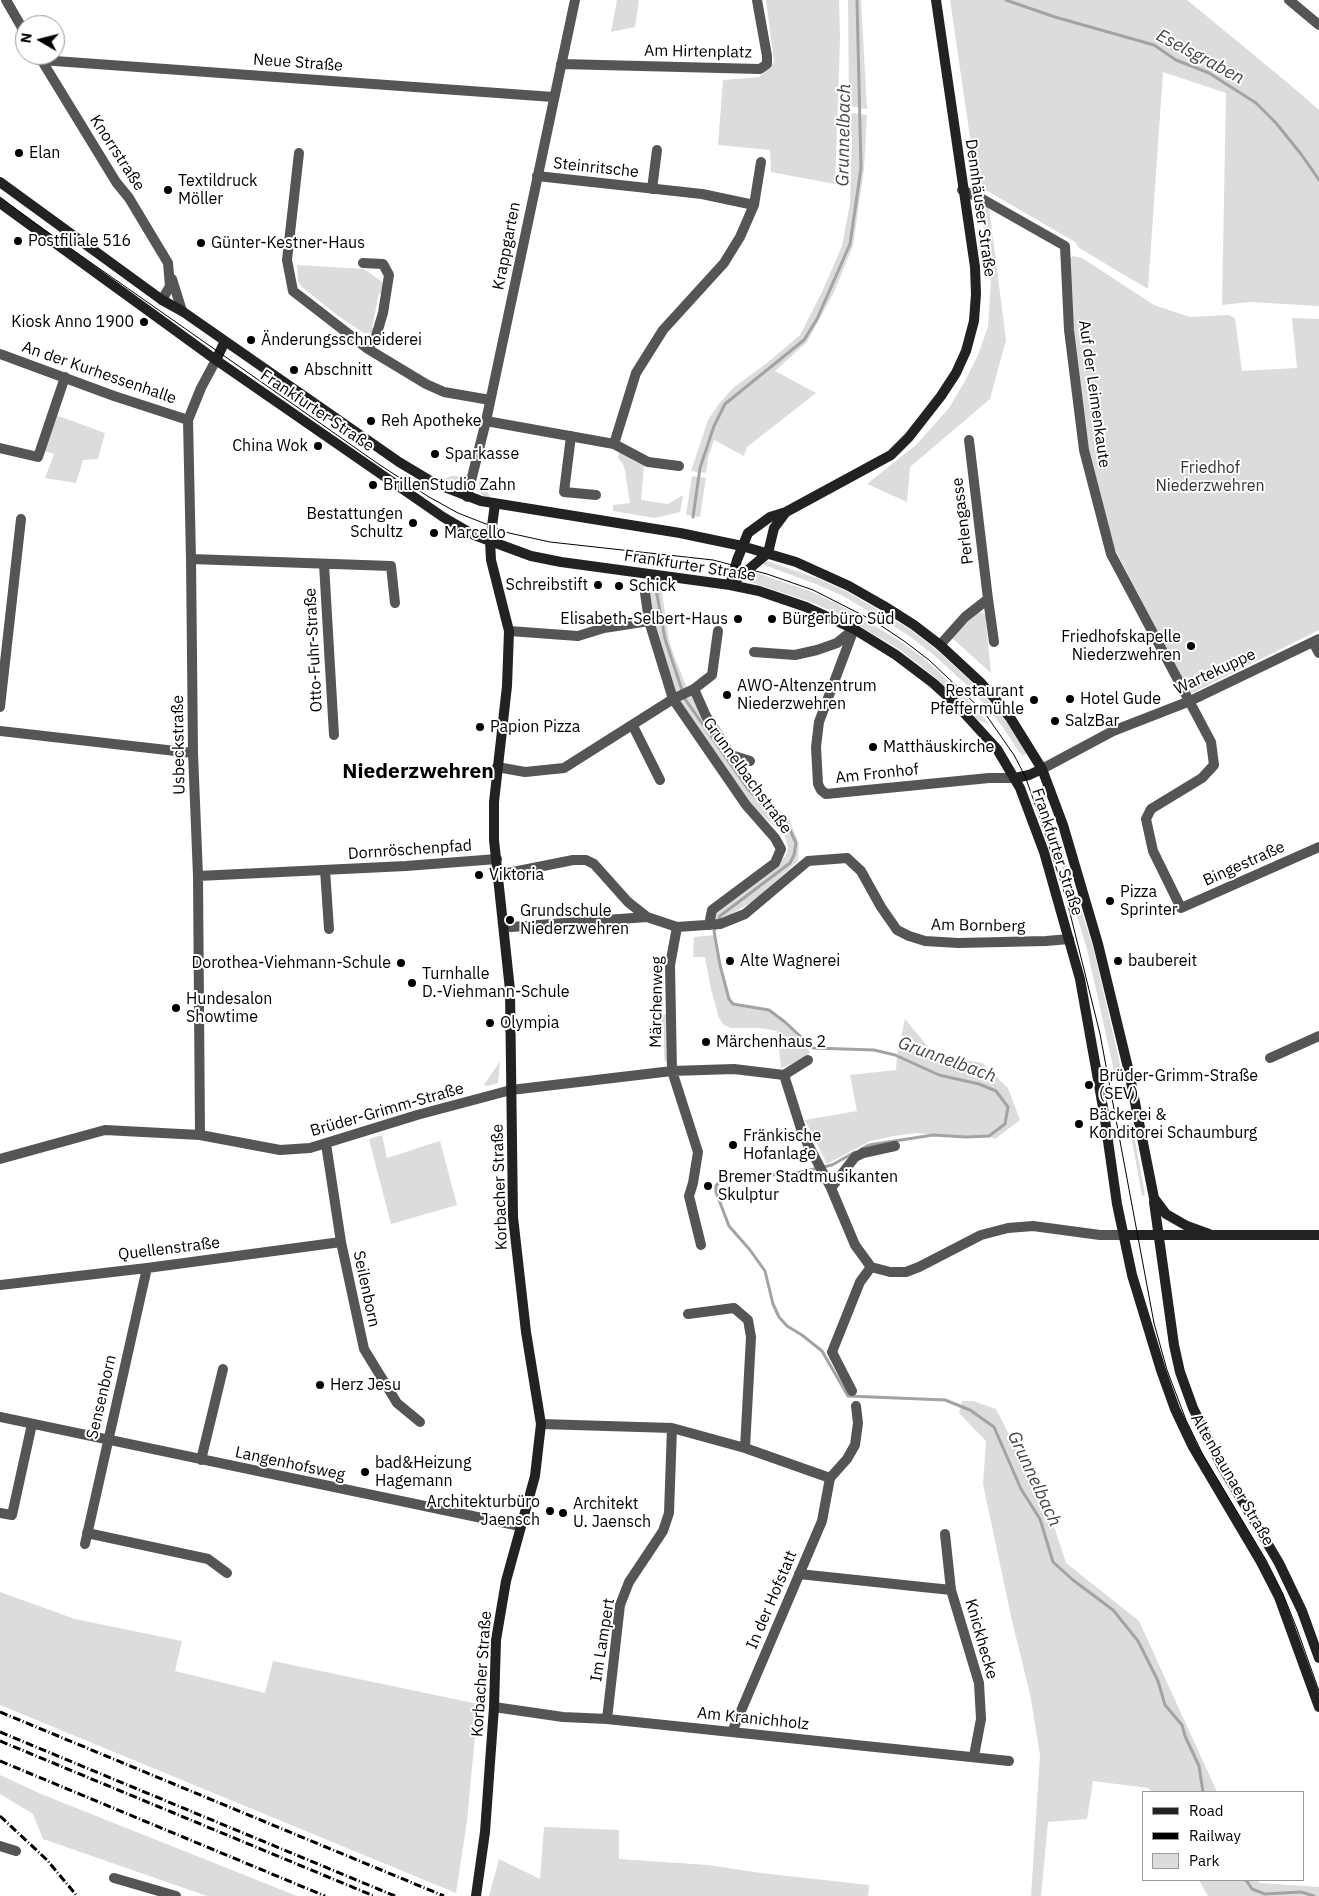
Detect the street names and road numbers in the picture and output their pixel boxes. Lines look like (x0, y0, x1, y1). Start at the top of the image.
street label: Am Hirtenplatz (644, 41, 752, 63)
street label: Neue Straße (252, 50, 344, 76)
street label: Knorrstraße (85, 112, 149, 194)
street label: Dennhäuser Straße (961, 138, 999, 278)
street label: Steinritsche (552, 154, 640, 182)
street label: Krappgarten (489, 200, 525, 292)
street label: Auf der Leimenkaute (1074, 319, 1114, 469)
street label: An der Kurhessenhalle (19, 338, 179, 408)
street label: Frankfurter Straße (257, 366, 377, 456)
street label: Perlengasse (948, 476, 978, 566)
street label: Frankfurter Straße (623, 546, 757, 586)
street label: Otto-Fuhr-Straße (301, 587, 327, 713)
street label: Wartekuppe (1171, 645, 1259, 699)
street label: Usbeckstraße (169, 695, 189, 795)
street label: Grunnelbachstraße (698, 714, 796, 838)
street label: Am Fronhof (834, 760, 920, 788)
street label: Frankfurter Straße (1027, 786, 1087, 918)
street label: Dornröschenpfad (347, 836, 473, 864)
street label: Bingestraße (1200, 837, 1288, 891)
street label: Am Bornberg (931, 916, 1025, 936)
street label: Märchenweg (647, 956, 667, 1048)
street label: Brüder-Grimm-Straße (308, 1079, 466, 1141)
street label: Korbacher Straße (488, 1124, 512, 1250)
street label: Quellenstraße (117, 1233, 221, 1265)
street label: Seilenborn (349, 1249, 383, 1329)
street label: Sensenborn (83, 1353, 121, 1441)
street label: Altenbaunaer Straße (1186, 1411, 1278, 1549)
street label: Langenhofsweg (233, 1443, 347, 1485)
street label: In der Hofstatt (743, 1548, 801, 1652)
street label: Im Lampert (587, 1597, 619, 1683)
street label: Knickhecke (960, 1597, 1002, 1681)
street label: Korbacher Straße (468, 1610, 496, 1738)
street label: Am Kranichholz (696, 1704, 810, 1734)

